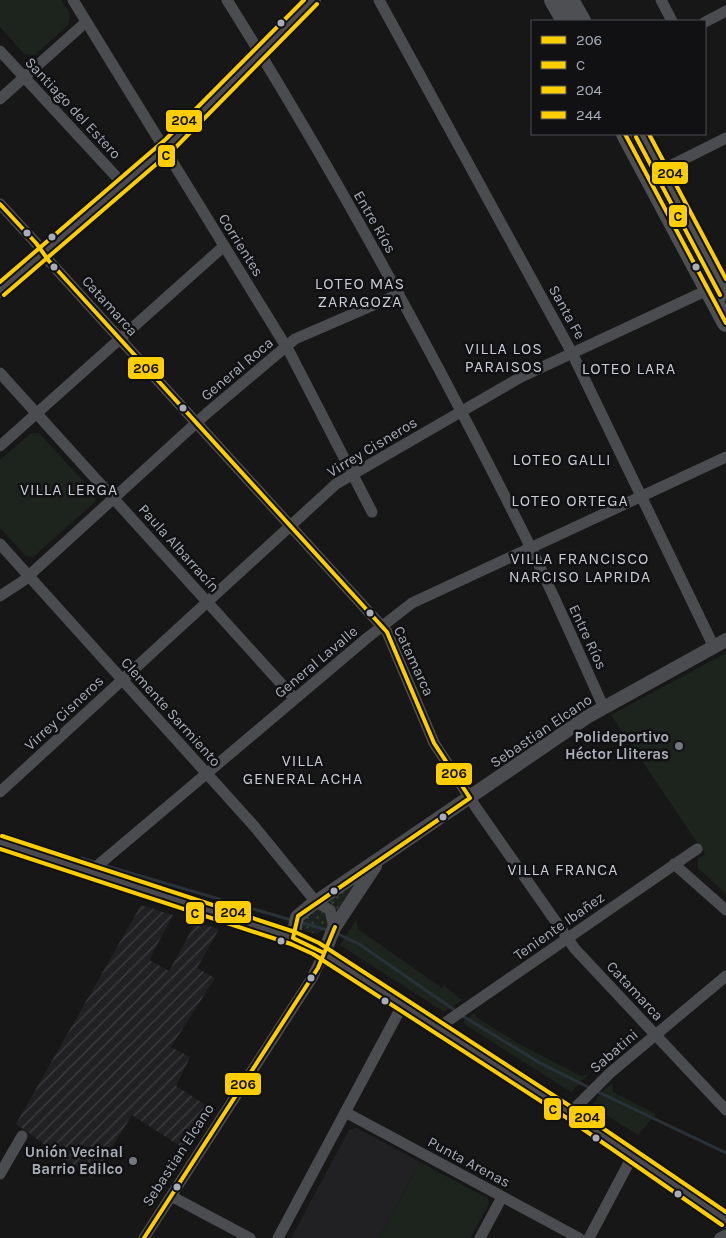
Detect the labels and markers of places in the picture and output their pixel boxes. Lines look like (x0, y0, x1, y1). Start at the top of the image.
unlabelled marker (276, 18, 286, 28)
unlabelled marker (22, 228, 32, 238)
unlabelled marker (47, 232, 57, 242)
unlabelled marker (49, 262, 59, 272)
unlabelled marker (691, 262, 701, 272)
unlabelled marker (178, 403, 188, 413)
unlabelled marker (365, 608, 375, 618)
place label: Polideportivo Héctor Lliteras (565, 728, 669, 763)
marker: Polideportivo Héctor Lliteras (673, 740, 685, 752)
unlabelled marker (438, 812, 448, 822)
unlabelled marker (329, 886, 339, 896)
unlabelled marker (276, 936, 286, 946)
unlabelled marker (306, 973, 316, 983)
unlabelled marker (380, 996, 390, 1006)
unlabelled marker (591, 1133, 601, 1143)
place label: Unión Vecinal Barrio Edilco (25, 1143, 123, 1178)
marker: Unión Vecinal Barrio Edilco (127, 1155, 139, 1167)
unlabelled marker (172, 1182, 182, 1192)
unlabelled marker (673, 1189, 683, 1199)

